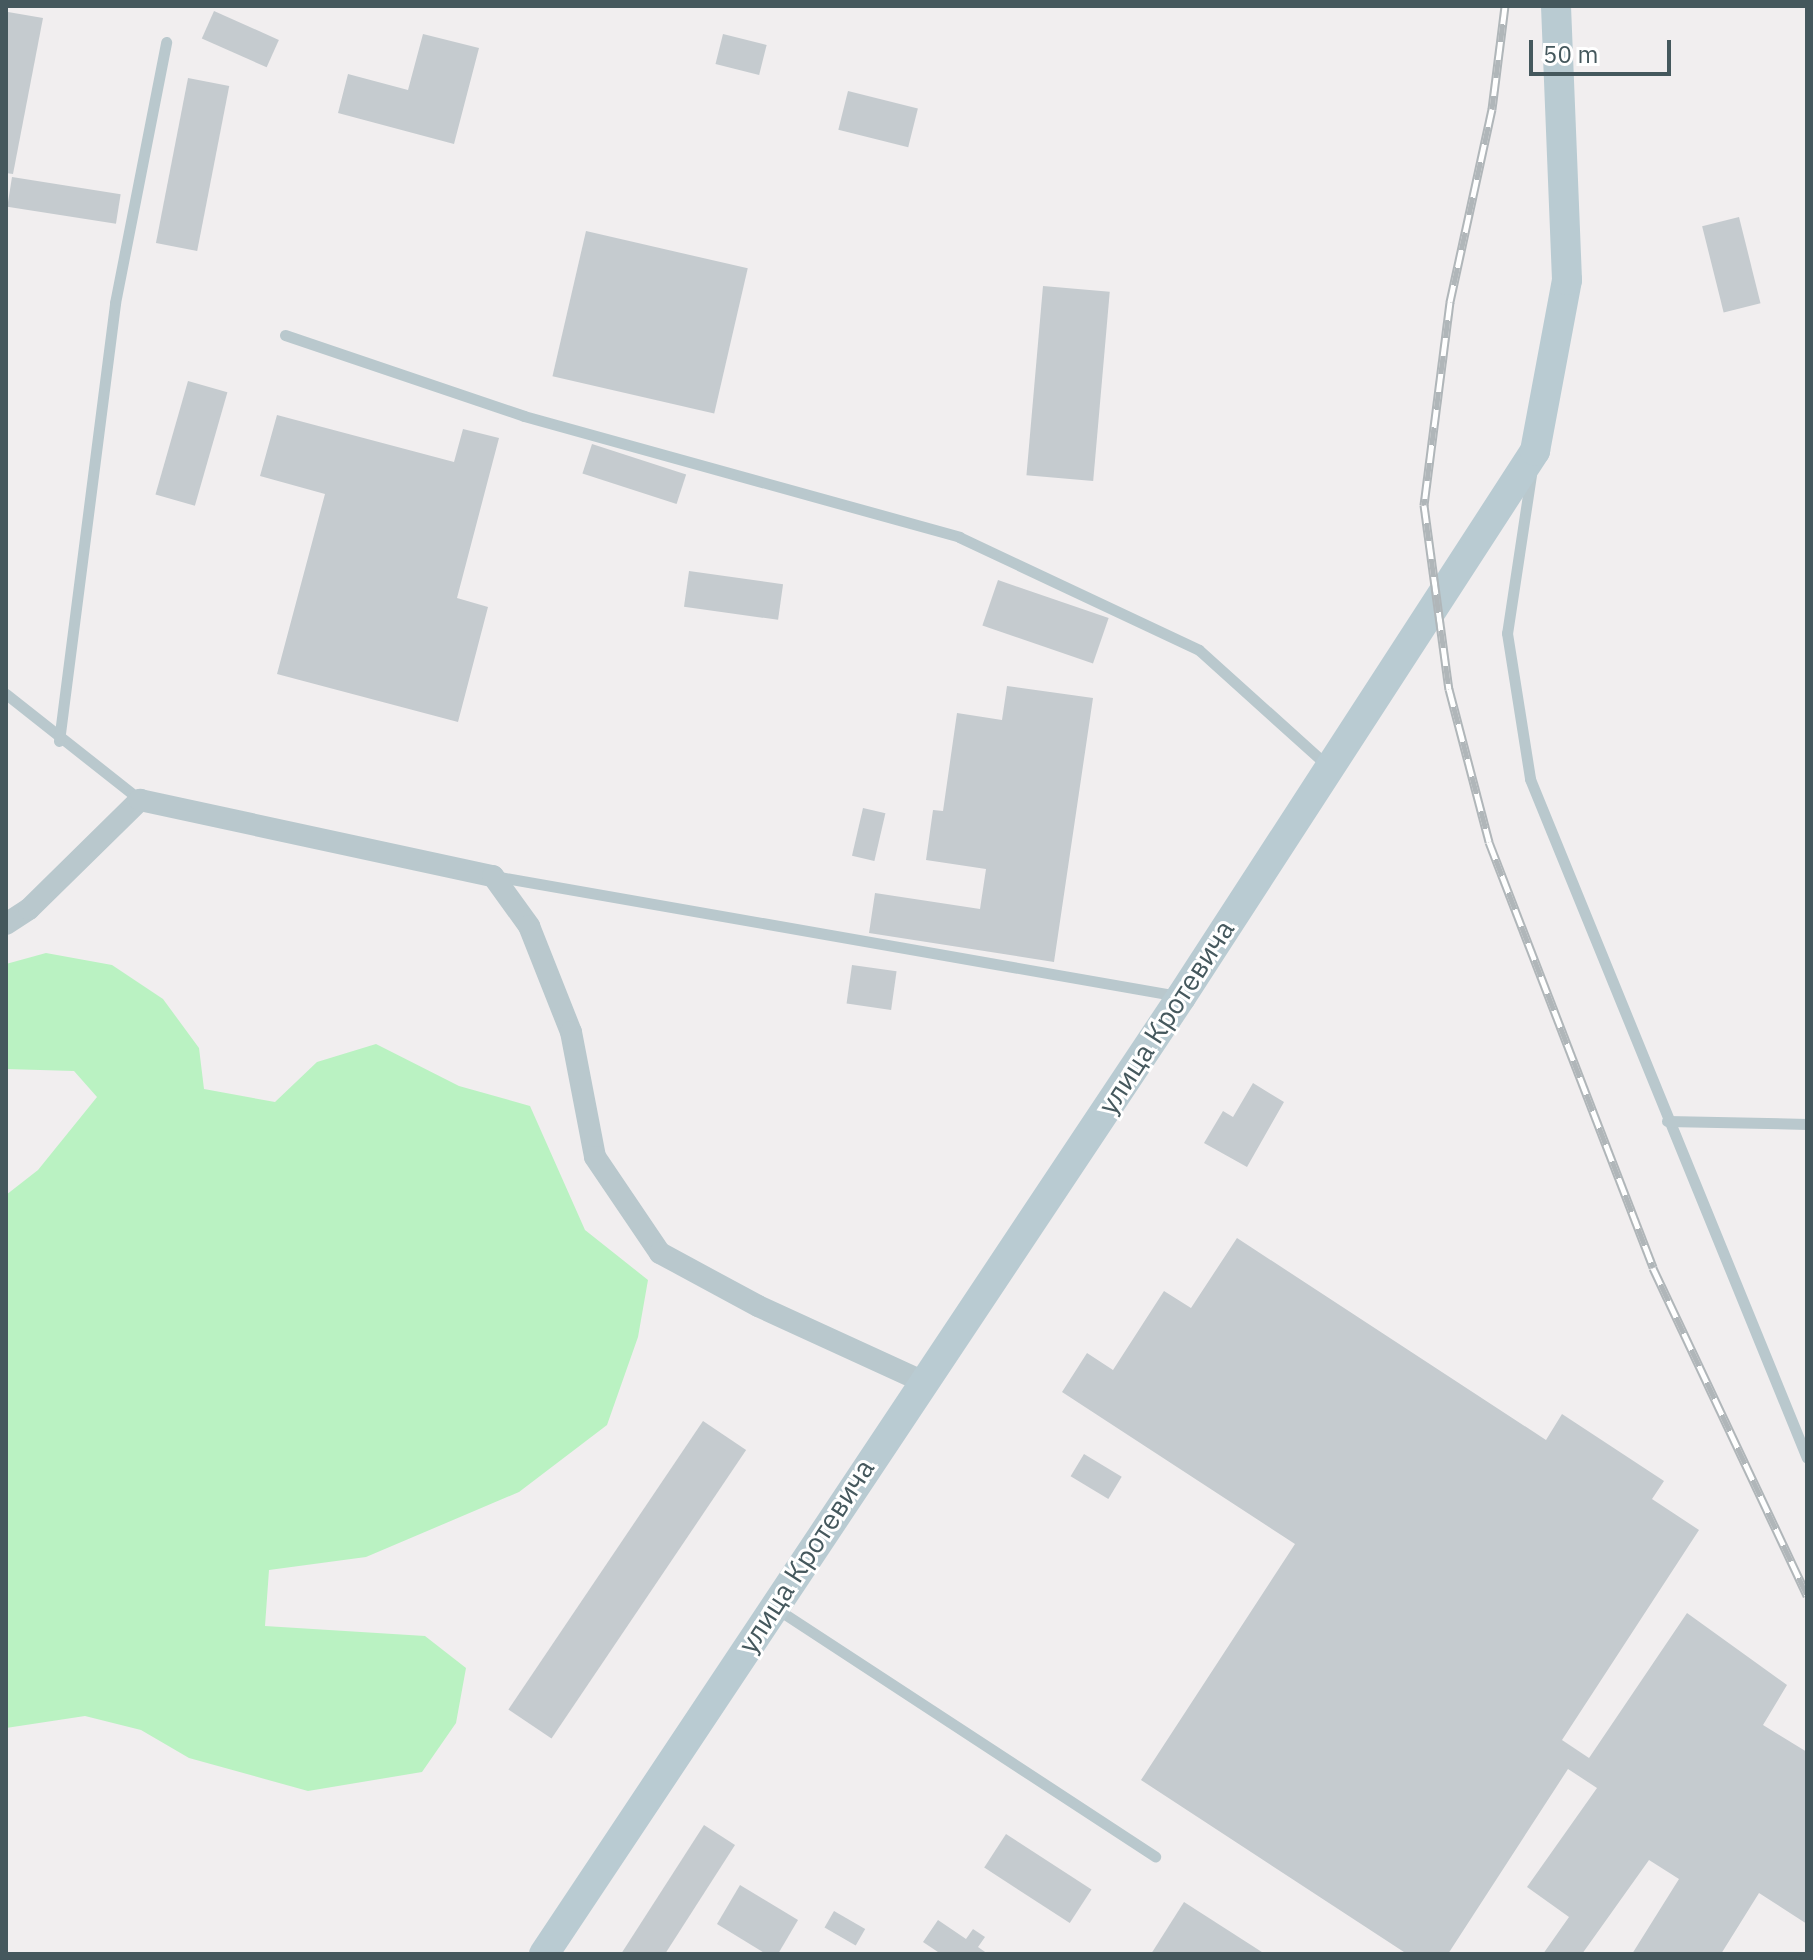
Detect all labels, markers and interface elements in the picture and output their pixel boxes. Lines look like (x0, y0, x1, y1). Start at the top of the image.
scale bar (1533, 24, 1675, 74)
text: 50 m (1543, 38, 1598, 70)
street label: улица Кротевича (1091, 914, 1241, 1120)
street label: улица Кротевича (731, 1453, 881, 1659)

